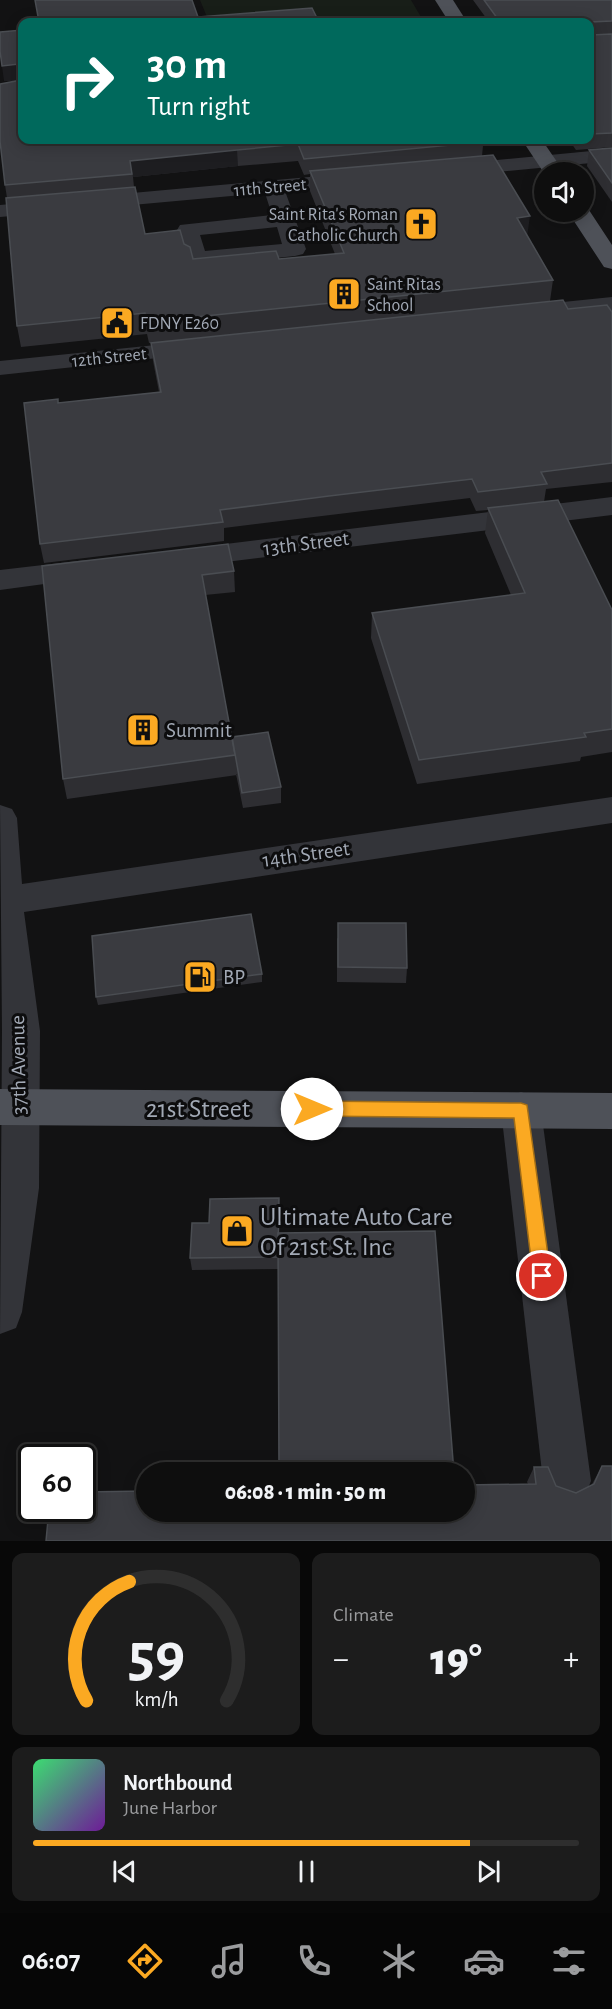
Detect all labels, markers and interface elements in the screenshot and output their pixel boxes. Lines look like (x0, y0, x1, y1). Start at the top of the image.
icon: right (48, 42, 126, 120)
text: 30 m (147, 44, 227, 86)
text: Turn right (147, 93, 250, 120)
map controls (534, 162, 594, 222)
button: sound (534, 162, 594, 222)
street label: 11th Street (233, 176, 307, 200)
place label: Saint Rita's Roman Catholic Church (269, 206, 398, 245)
church icon: Saint Rita's Roman Catholic Church (403, 206, 439, 242)
building icon: Saint Ritas School (326, 276, 362, 312)
place label: Saint Ritas School (367, 276, 441, 315)
public building icon: FDNY E260 (99, 305, 135, 341)
place label: FDNY E260 (140, 315, 219, 333)
street label: 12th Street (71, 345, 148, 371)
street label: 13th Street (262, 528, 351, 559)
building icon: Summit (125, 712, 161, 748)
place label: Summit (166, 720, 232, 741)
street label: 14th Street (261, 838, 351, 871)
fuel station icon: BP (182, 959, 218, 995)
place label: BP (223, 967, 245, 988)
street label: 37th Avenue (7, 1015, 30, 1115)
position arrow (280, 1077, 344, 1141)
street label: 21st Street (146, 1096, 250, 1122)
place label: Ultimate Auto Care Of 21st St. Inc (260, 1204, 453, 1260)
shop icon: Ultimate Auto Care Of 21st St. Inc (219, 1213, 255, 1249)
pin (516, 1250, 567, 1301)
icon: arrive (525, 1259, 558, 1292)
speed limit sign: 60 (18, 1444, 96, 1522)
text: 06:08 · 1 min · 50 m (225, 1481, 386, 1503)
text: Climate (333, 1605, 394, 1625)
text: 59 (127, 1625, 185, 1687)
text: 19° (430, 1638, 482, 1683)
text: − (333, 1643, 349, 1676)
text: + (563, 1643, 579, 1676)
text: km/h (134, 1689, 178, 1710)
text: Northbound (123, 1772, 232, 1794)
text: June Harbor (123, 1798, 217, 1818)
icon: previous (108, 1855, 141, 1888)
icon: pause (290, 1855, 323, 1888)
icon: next (472, 1855, 505, 1888)
icon: directions (124, 1940, 166, 1982)
icon: music (208, 1940, 250, 1982)
icon: phone (293, 1940, 335, 1982)
icon: climate (378, 1940, 420, 1982)
icon: car (463, 1940, 505, 1982)
icon: filters (548, 1940, 590, 1982)
text: 06:07 (21, 1947, 81, 1974)

